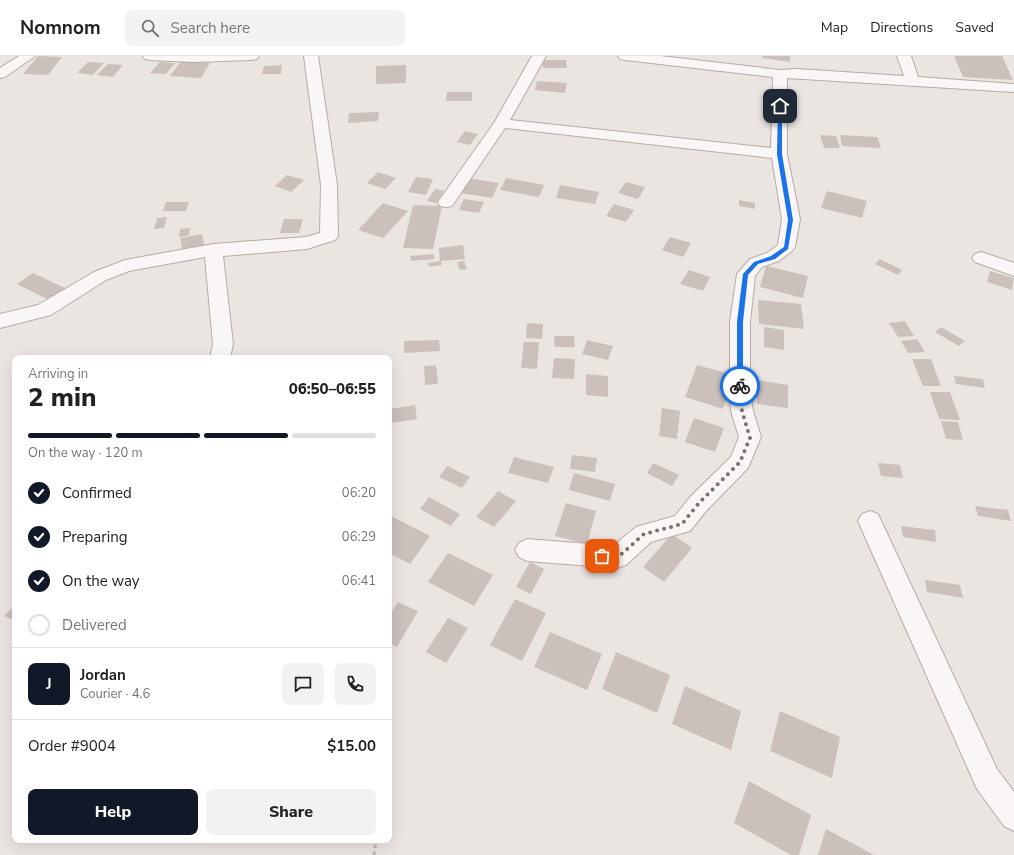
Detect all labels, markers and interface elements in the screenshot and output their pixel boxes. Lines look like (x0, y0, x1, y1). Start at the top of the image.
search box (125, 10, 405, 46)
text: Nomnom (20, 15, 101, 41)
icon: search (139, 17, 161, 39)
text: Search here (171, 18, 250, 38)
text: Map (821, 18, 848, 37)
text: Directions (870, 18, 933, 37)
text: Saved (955, 18, 994, 37)
pin (763, 89, 797, 123)
icon: home (769, 95, 791, 117)
text: Arriving in (28, 365, 88, 383)
courier (720, 366, 760, 406)
icon: bike (729, 375, 751, 397)
text: 06:50–06:55 (289, 379, 376, 399)
text: 2 min (28, 380, 96, 415)
text: On the way · 120 m (28, 444, 143, 462)
icon: check (28, 482, 50, 504)
text: Confirmed (62, 483, 132, 503)
text: 06:20 (342, 484, 376, 502)
icon: check (28, 526, 50, 548)
text: Preparing (62, 527, 127, 547)
text: 06:29 (342, 528, 376, 546)
pin (585, 539, 619, 573)
icon: bag (591, 545, 613, 567)
icon: check (28, 570, 50, 592)
text: On the way (62, 571, 140, 591)
text: 06:41 (342, 572, 376, 590)
text: Delivered (62, 615, 127, 635)
button: chat (282, 663, 324, 705)
button: phone (334, 663, 376, 705)
text: Jordan (80, 665, 126, 685)
text: J (46, 674, 52, 694)
text: Courier · 4.6 (80, 685, 150, 703)
text: Order #9004 (28, 736, 116, 756)
text: $15.00 (327, 736, 376, 756)
button: Help (28, 789, 198, 835)
button: Share (206, 789, 376, 835)

